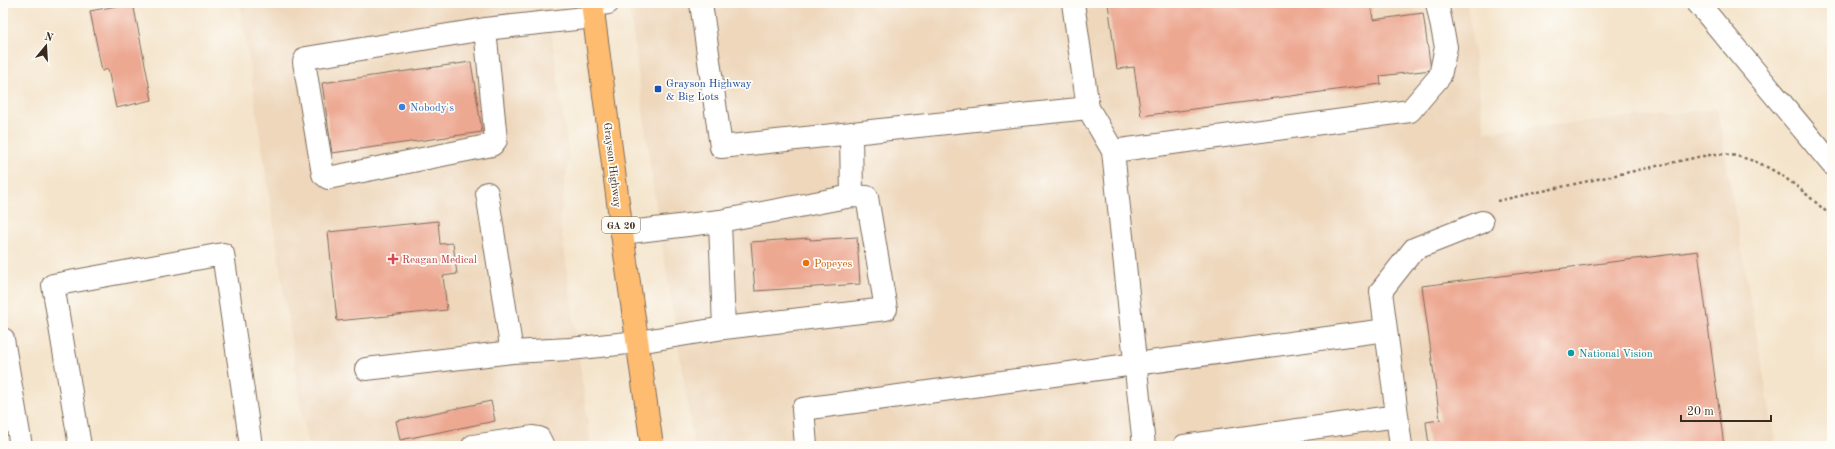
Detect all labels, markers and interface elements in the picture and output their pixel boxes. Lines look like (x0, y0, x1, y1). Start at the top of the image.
north arrow (26, 26, 66, 66)
text: N (43, 31, 55, 45)
place label: Grayson Highway & Big Lots (666, 79, 752, 103)
marker: Grayson Highway & Big Lots (653, 84, 663, 94)
marker: Nobody's (397, 102, 407, 112)
place label: Nobody's (410, 103, 454, 114)
street label: Grayson Highway (601, 122, 622, 208)
road number: GA 20 (602, 217, 640, 233)
marker: Reagan Medical (387, 253, 399, 265)
place label: Reagan Medical (402, 255, 477, 266)
marker: Popeyes (801, 258, 811, 268)
place label: Popeyes (814, 259, 852, 270)
marker: National Vision (1566, 348, 1576, 358)
place label: National Vision (1579, 349, 1653, 360)
scale bar (1681, 397, 1771, 423)
text: 20 m (1687, 406, 1714, 418)

